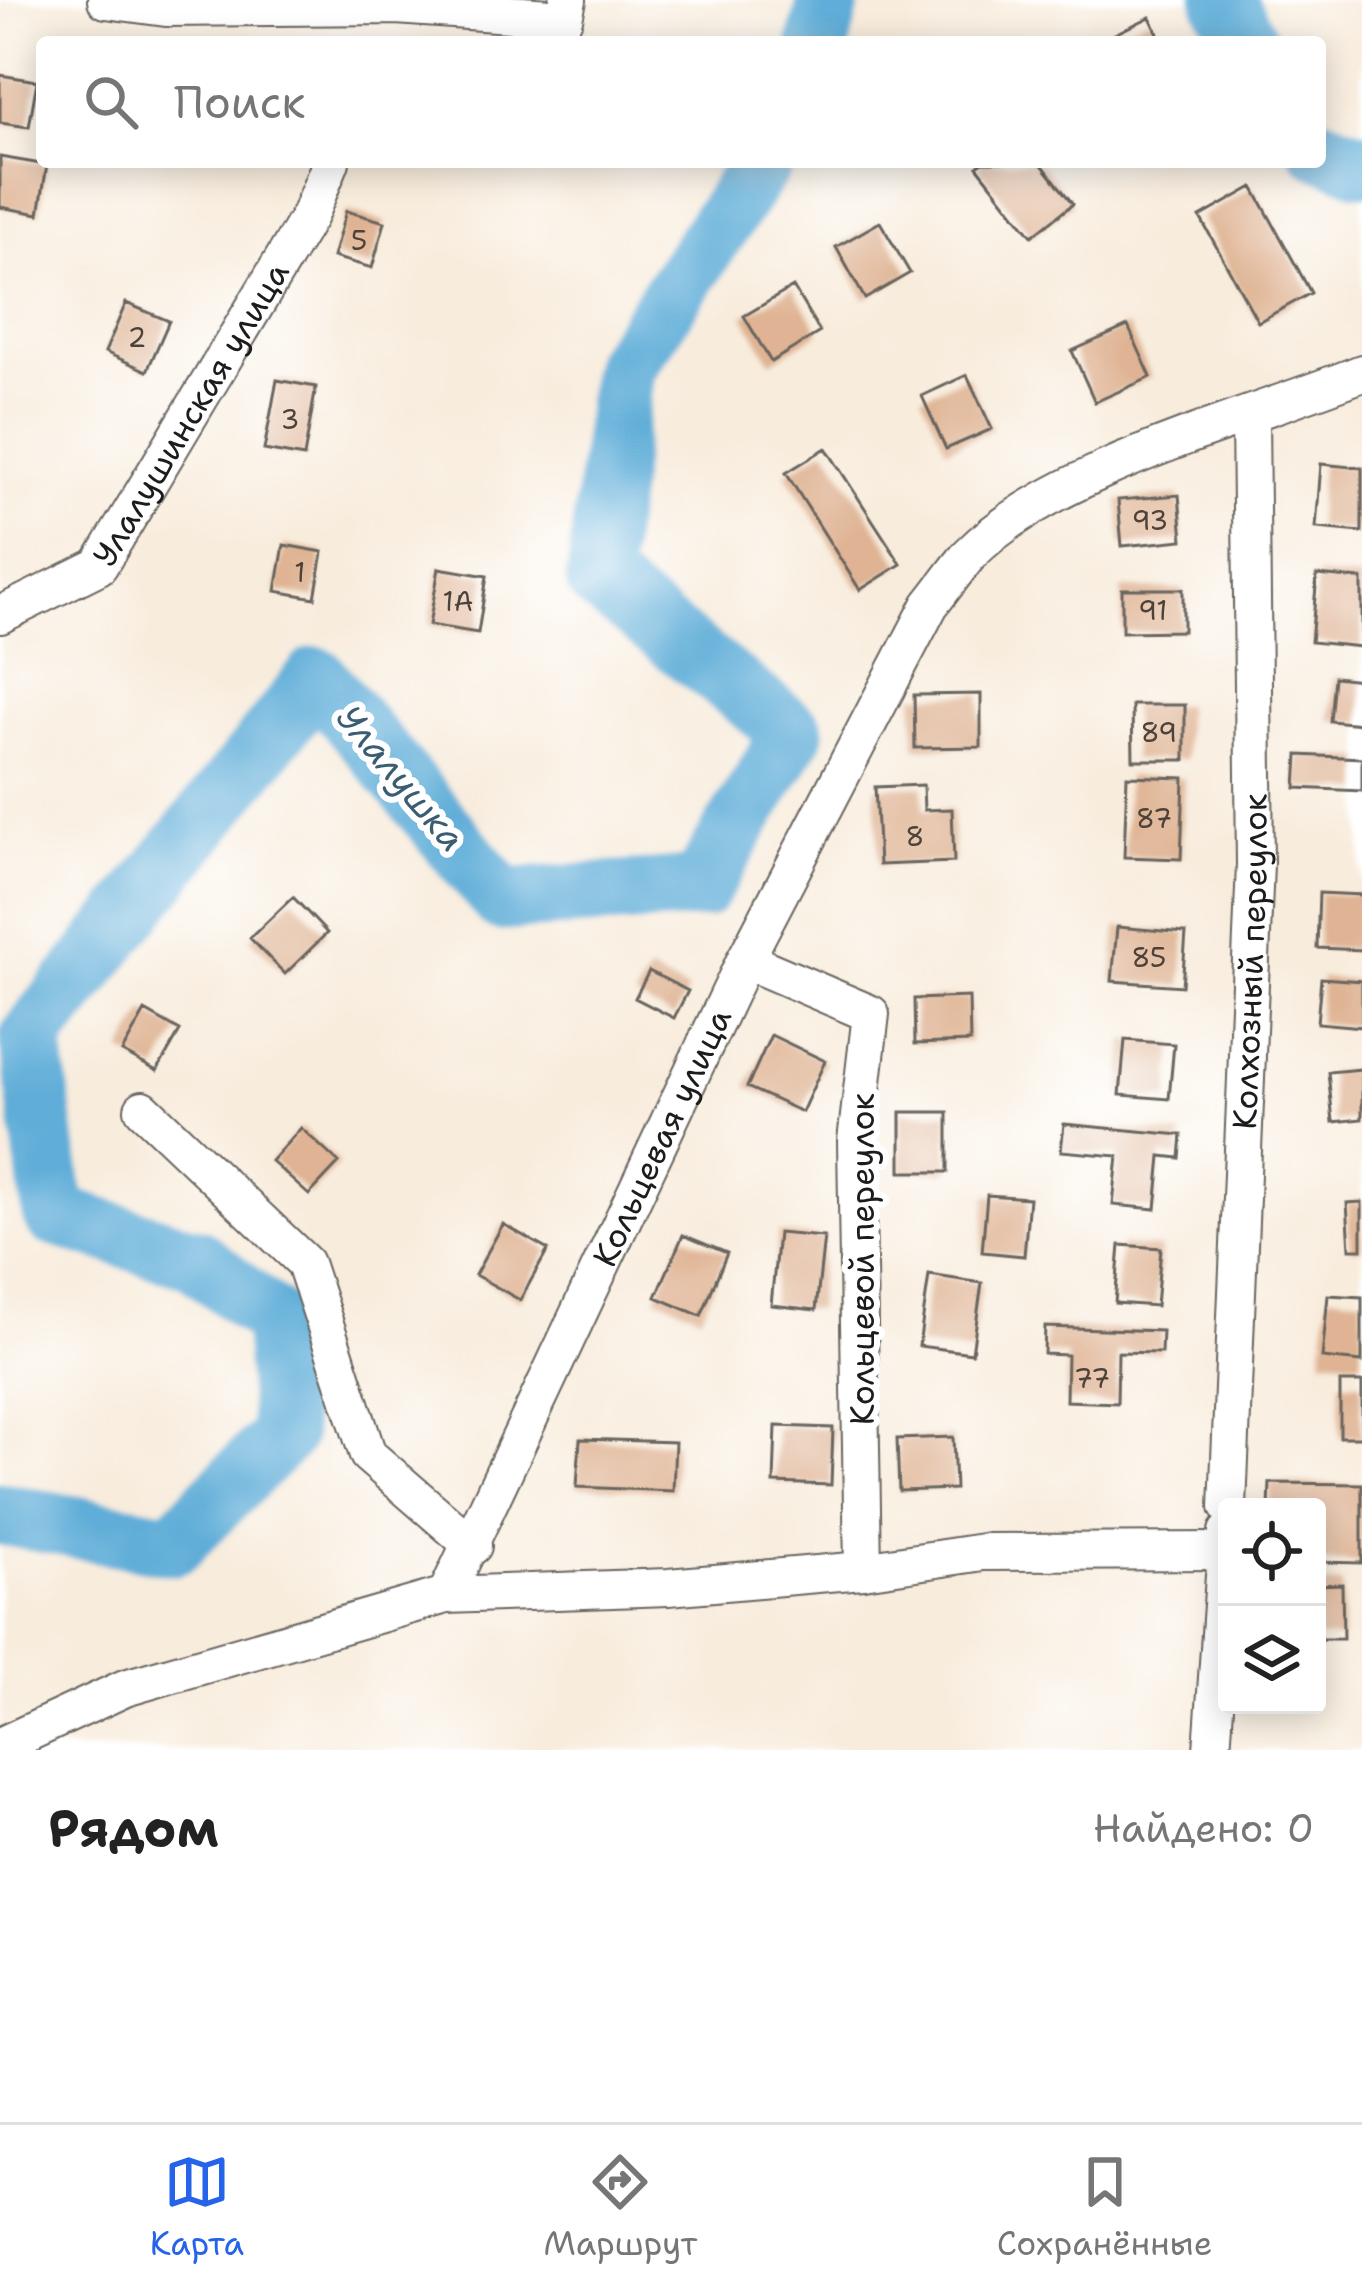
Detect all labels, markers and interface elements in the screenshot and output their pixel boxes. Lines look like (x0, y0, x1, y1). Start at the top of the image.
search box (36, 36, 1326, 168)
icon: search (78, 69, 144, 135)
text: Поиск (174, 72, 305, 132)
house number: 5 (351, 222, 367, 259)
street label: Улалушинская улица (82, 253, 299, 574)
house number: 2 (128, 319, 146, 356)
house number: 3 (281, 401, 299, 438)
house number: 93 (1132, 502, 1168, 539)
house number: 1 (294, 554, 306, 591)
house number: 1А (443, 583, 473, 620)
house number: 91 (1138, 592, 1168, 629)
water label: Улалушка (325, 695, 477, 861)
house number: 89 (1141, 714, 1177, 751)
street label: Колхозный переулок (1221, 793, 1278, 1130)
house number: 87 (1136, 800, 1172, 837)
house number: 8 (906, 818, 924, 855)
house number: 85 (1132, 939, 1166, 976)
street label: Кольцевая улица (581, 1001, 742, 1274)
street label: Кольцевой переулок (840, 1093, 885, 1425)
house number: 77 (1074, 1360, 1110, 1397)
map controls (1218, 1498, 1326, 1714)
button: locate (1218, 1498, 1326, 1606)
button: layers (1218, 1606, 1326, 1714)
text: Рядом (48, 1794, 219, 1862)
text: Найдено: 0 (1093, 1802, 1314, 1854)
tab: Карта (150, 2149, 244, 2266)
tab: Маршрут (543, 2149, 697, 2266)
tab: Сохранённые (997, 2149, 1212, 2266)

